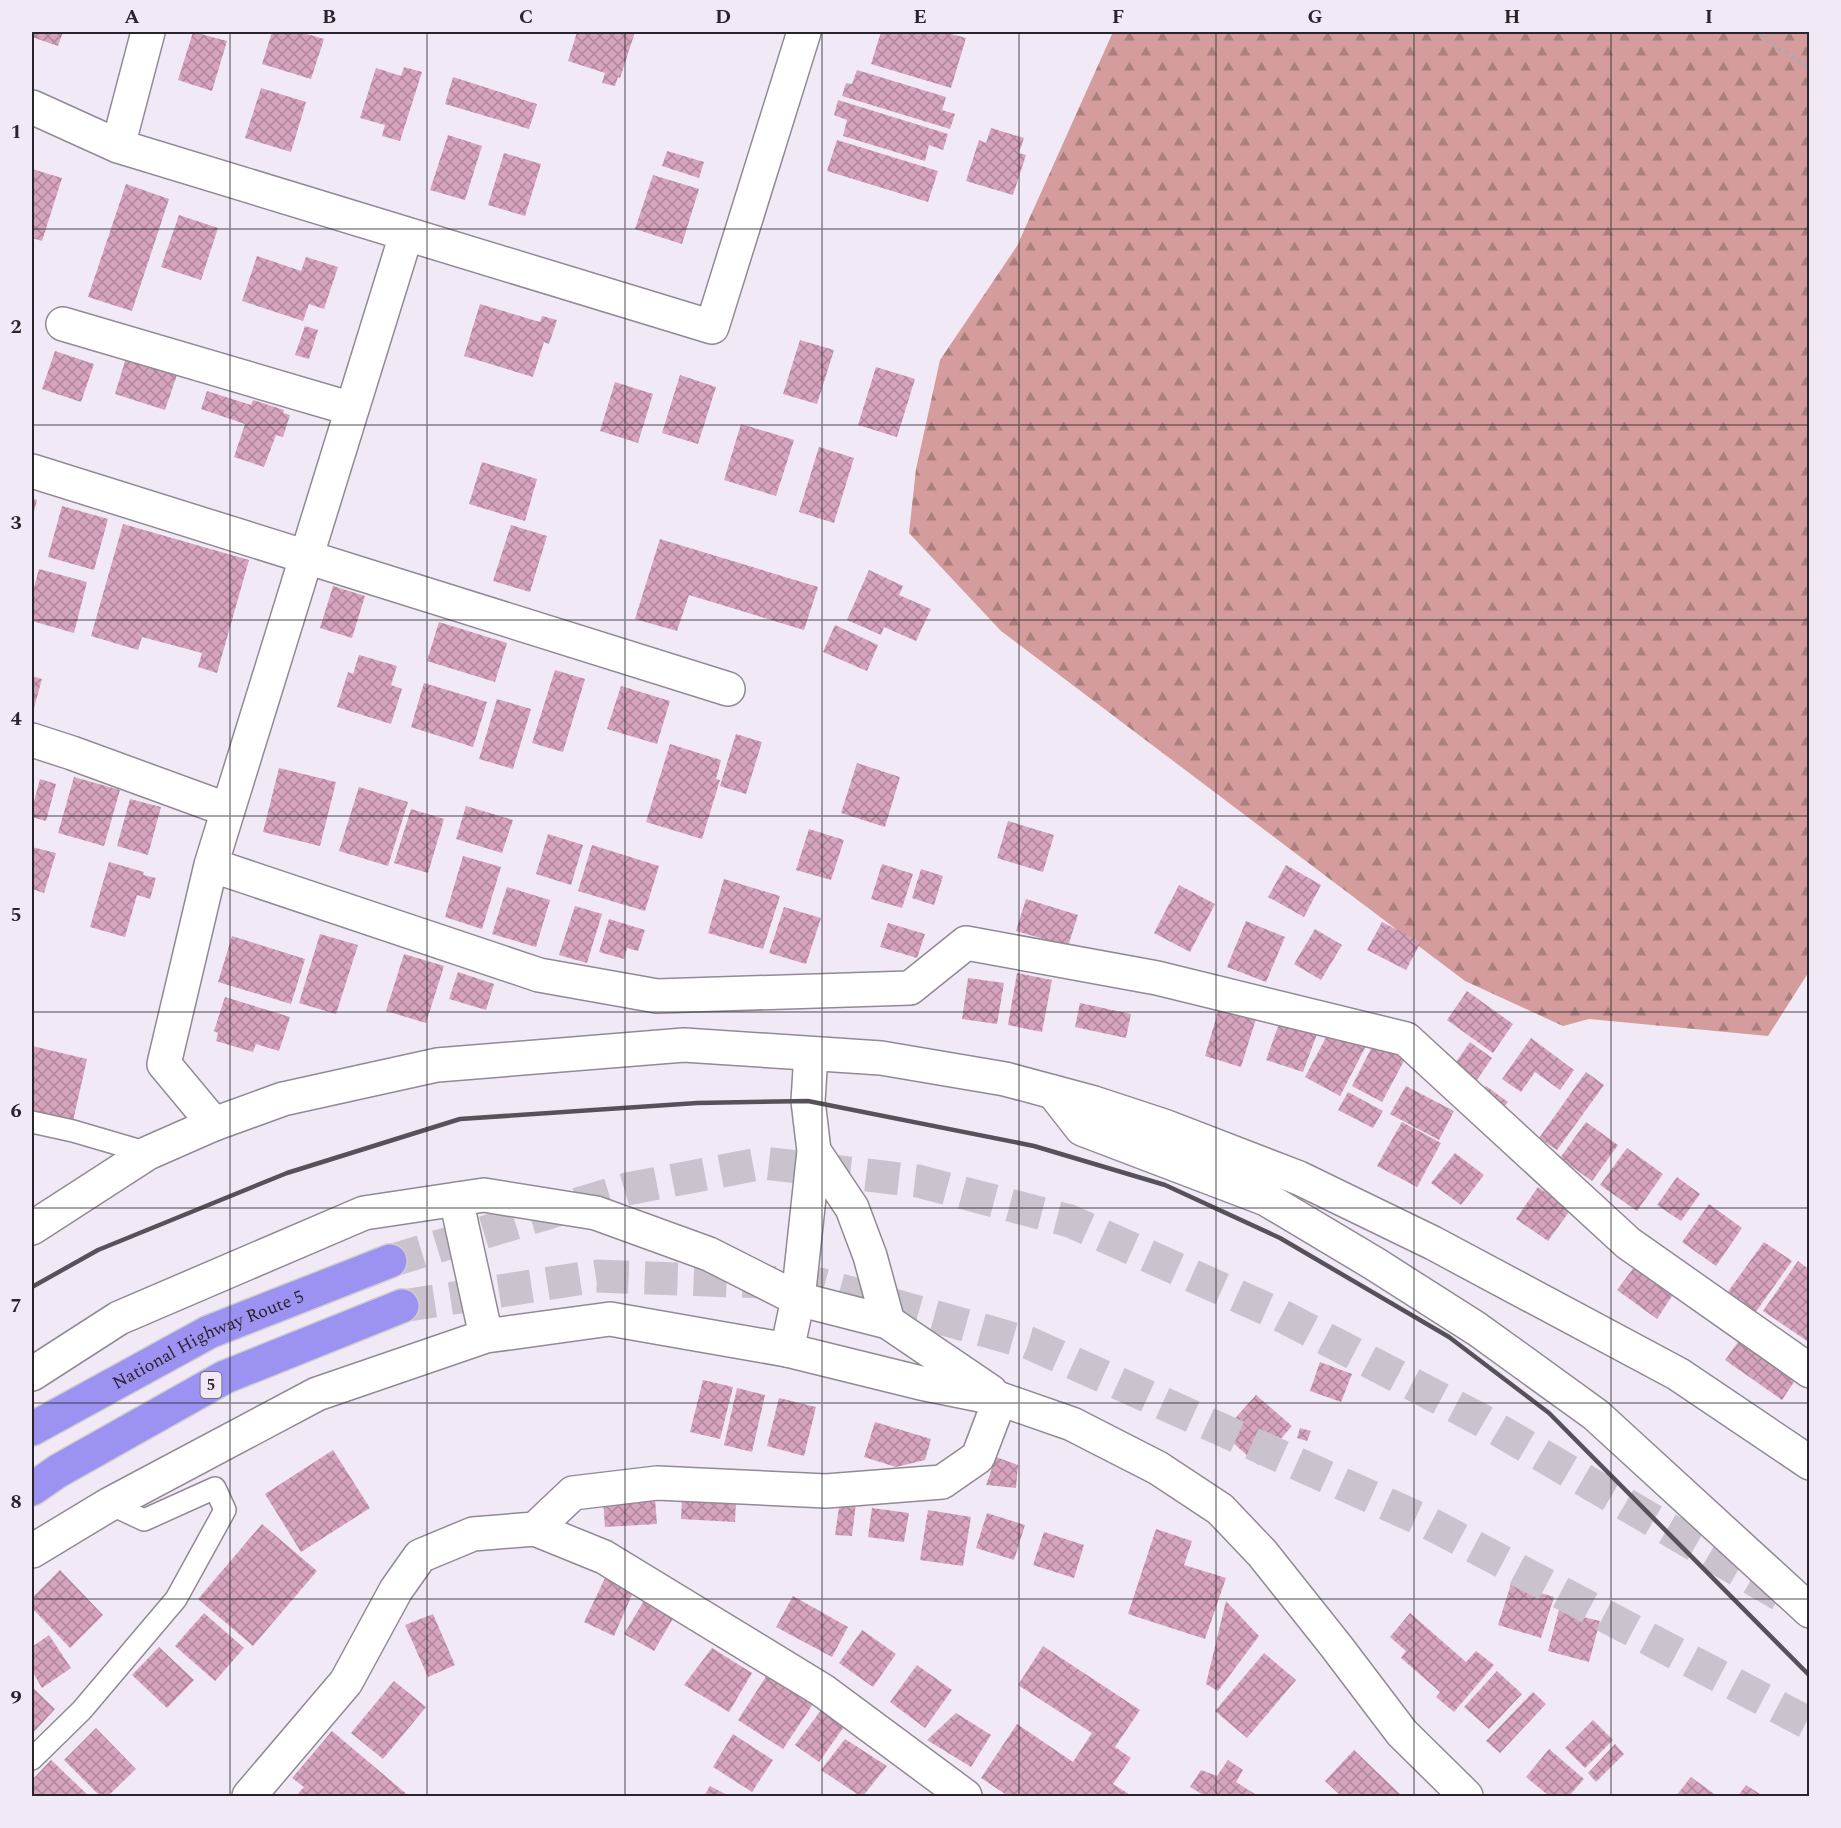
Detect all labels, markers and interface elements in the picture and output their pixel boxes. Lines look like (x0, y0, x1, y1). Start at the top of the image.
text: A (124, 2, 140, 32)
text: B (322, 2, 336, 32)
text: C (519, 2, 533, 32)
text: D (715, 2, 731, 32)
text: E (913, 2, 927, 32)
text: F (1112, 2, 1124, 32)
text: G (1307, 2, 1323, 32)
text: H (1504, 2, 1520, 32)
text: I (1705, 2, 1713, 32)
text: 1 (10, 117, 22, 147)
text: 2 (10, 312, 22, 342)
text: 3 (10, 508, 22, 538)
text: 4 (10, 704, 22, 734)
text: 5 (10, 900, 22, 930)
text: 6 (10, 1096, 22, 1126)
street label: National Highway Route 5 (109, 1286, 307, 1394)
text: 7 (10, 1291, 22, 1321)
road number: 5 (200, 1372, 222, 1398)
text: 8 (10, 1487, 22, 1517)
text: 9 (10, 1683, 22, 1713)

